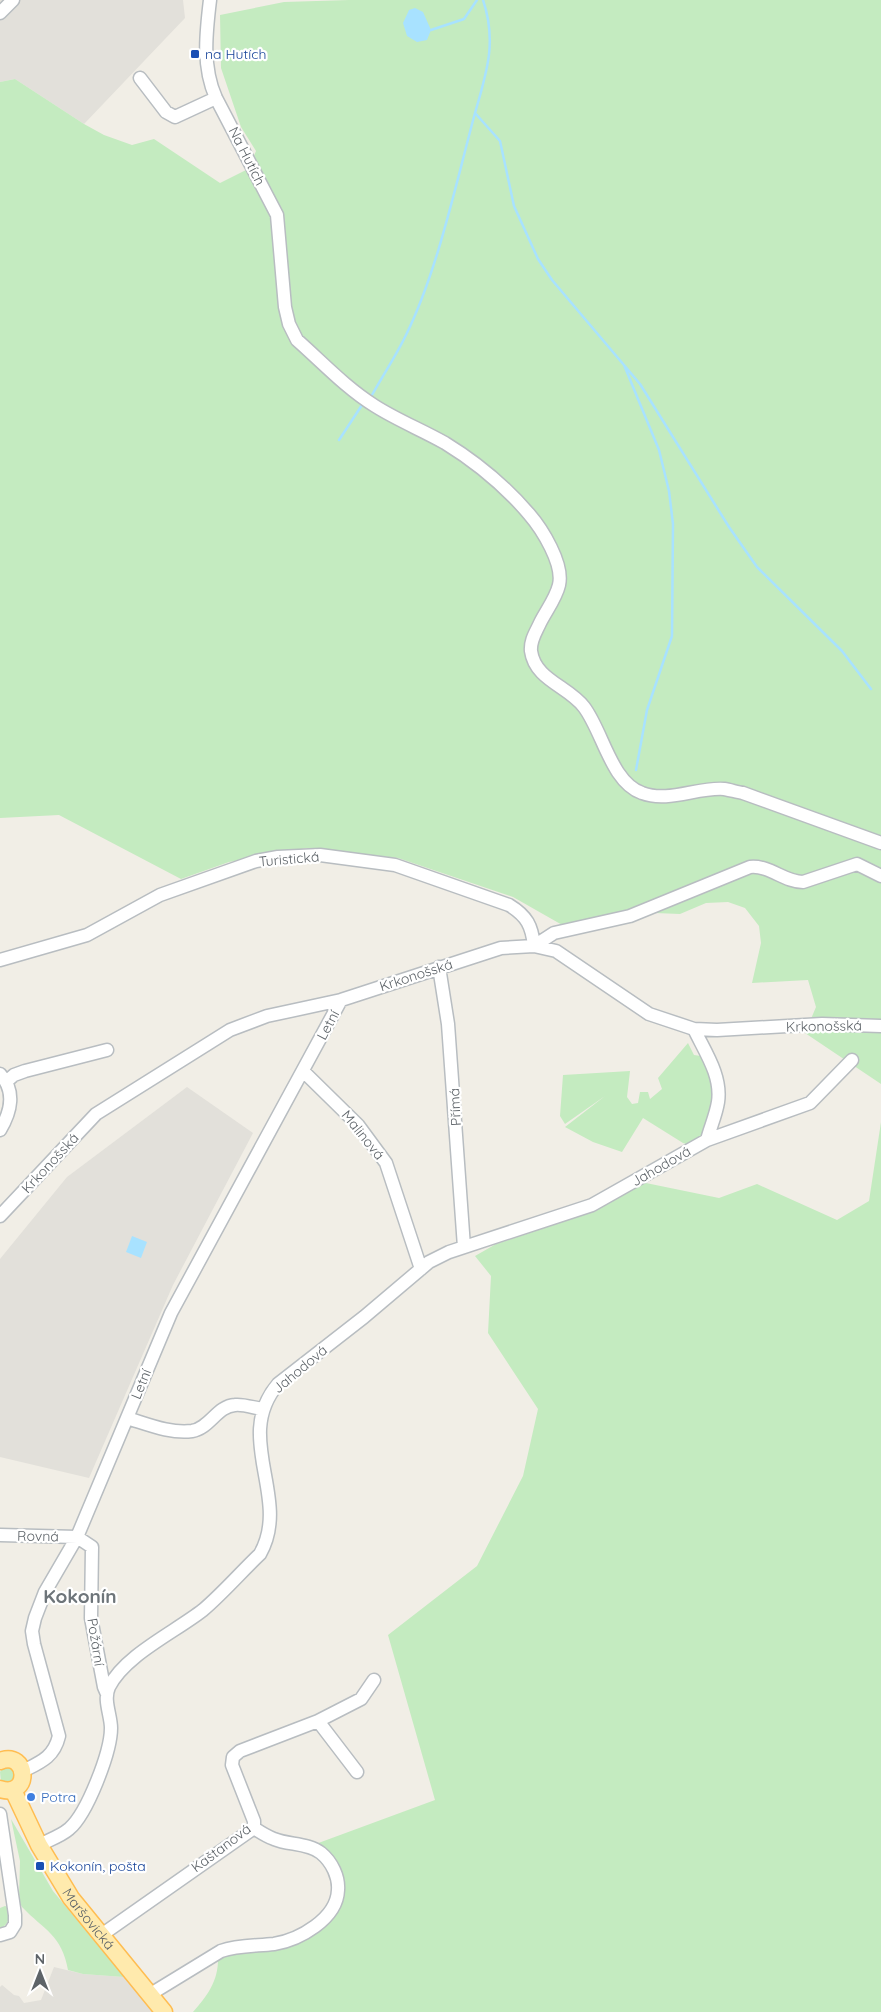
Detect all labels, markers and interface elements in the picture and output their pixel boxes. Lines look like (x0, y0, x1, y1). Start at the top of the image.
place label: na Hutích (205, 45, 266, 63)
marker: na Hutích (189, 48, 201, 60)
street label: Na Hutích (225, 124, 269, 188)
street label: Turistická (258, 847, 320, 871)
street label: Krkonošská (377, 955, 455, 995)
street label: Letní (313, 1007, 343, 1043)
street label: Krkonošská (786, 1016, 862, 1036)
street label: Přímá (445, 1088, 465, 1126)
street label: Malinová (338, 1107, 388, 1163)
street label: Krkonošská (18, 1129, 82, 1197)
street label: Jahodová (628, 1142, 694, 1190)
street label: Jahodová (269, 1341, 331, 1397)
street label: Letní (127, 1366, 155, 1402)
street label: Rovná (17, 1527, 59, 1545)
district label: Kokonín (43, 1584, 117, 1608)
street label: Požární (83, 1617, 109, 1667)
place label: Potra (41, 1788, 76, 1806)
marker: Potra (25, 1791, 37, 1803)
street label: Kaštanová (188, 1820, 254, 1876)
place label: Kokonín, pošta (50, 1857, 146, 1875)
marker: Kokonín, pošta (34, 1860, 46, 1872)
street label: Maršovická (58, 1885, 119, 1953)
north arrow (15, 1947, 65, 1997)
text: N (35, 1950, 45, 1968)

